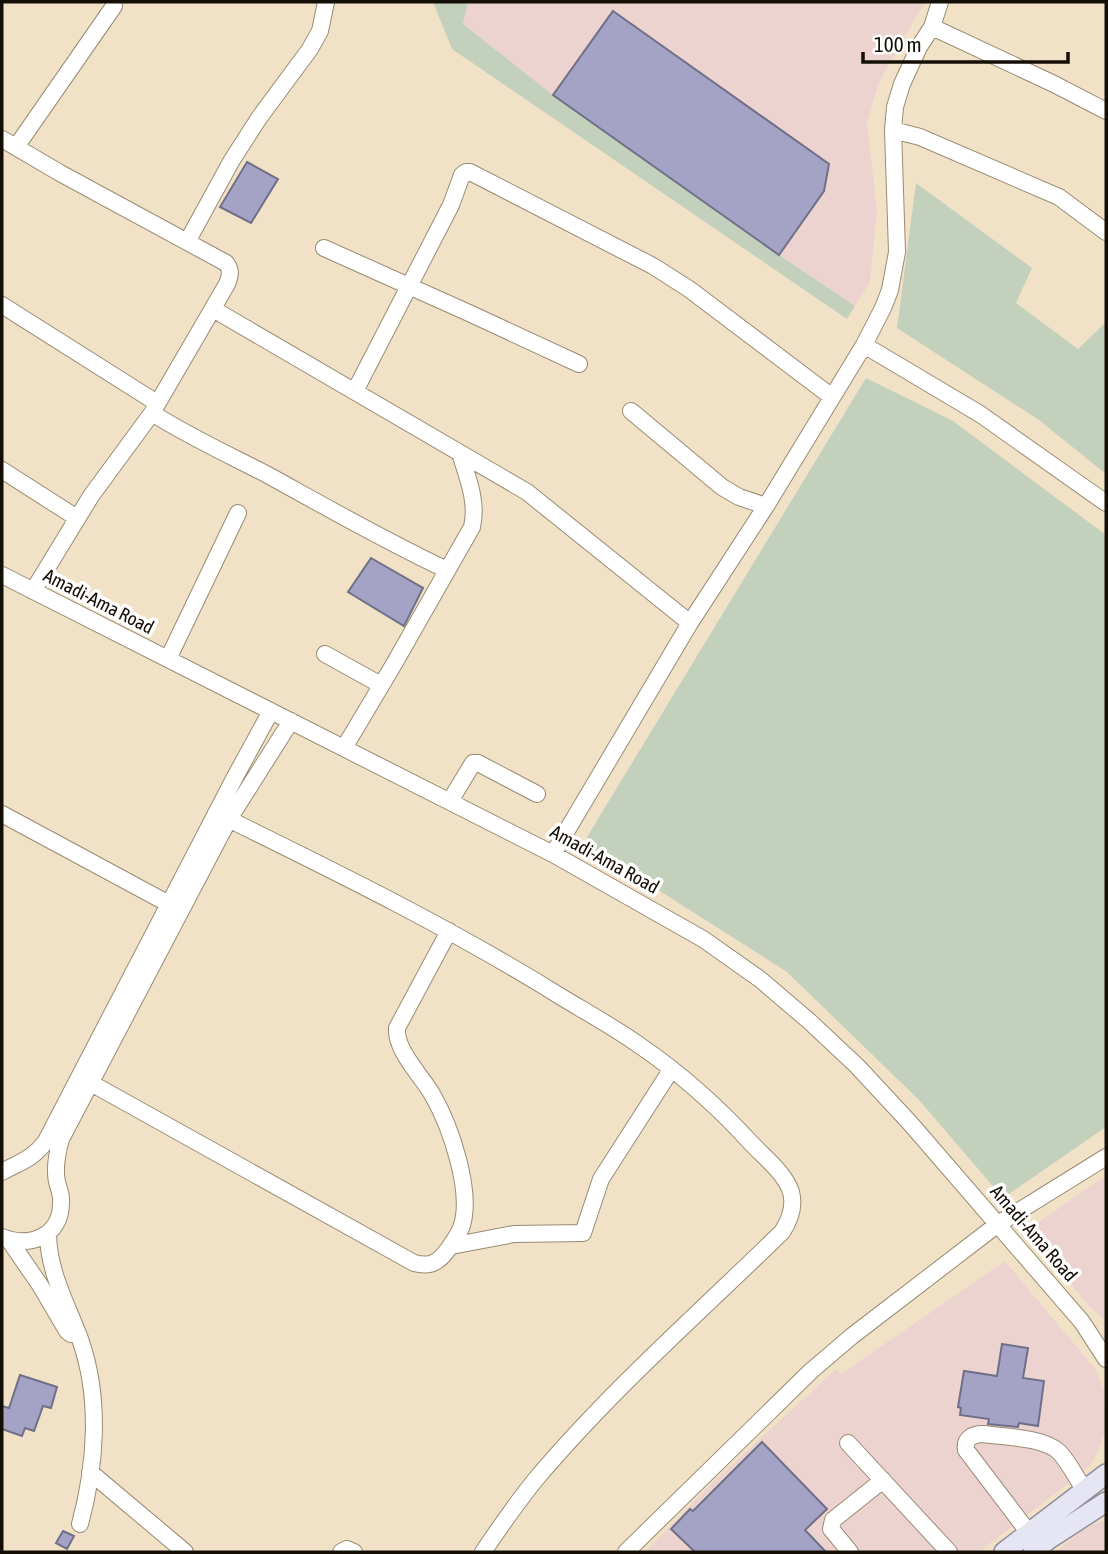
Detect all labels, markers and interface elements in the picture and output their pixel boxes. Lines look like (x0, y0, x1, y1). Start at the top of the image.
scale bar (863, 21, 1068, 65)
text: 100 m (874, 32, 922, 56)
street label: Amadi-Ama Road (40, 564, 158, 638)
street label: Amadi-Ama Road (547, 820, 663, 898)
street label: Amadi-Ama Road (986, 1180, 1082, 1286)

